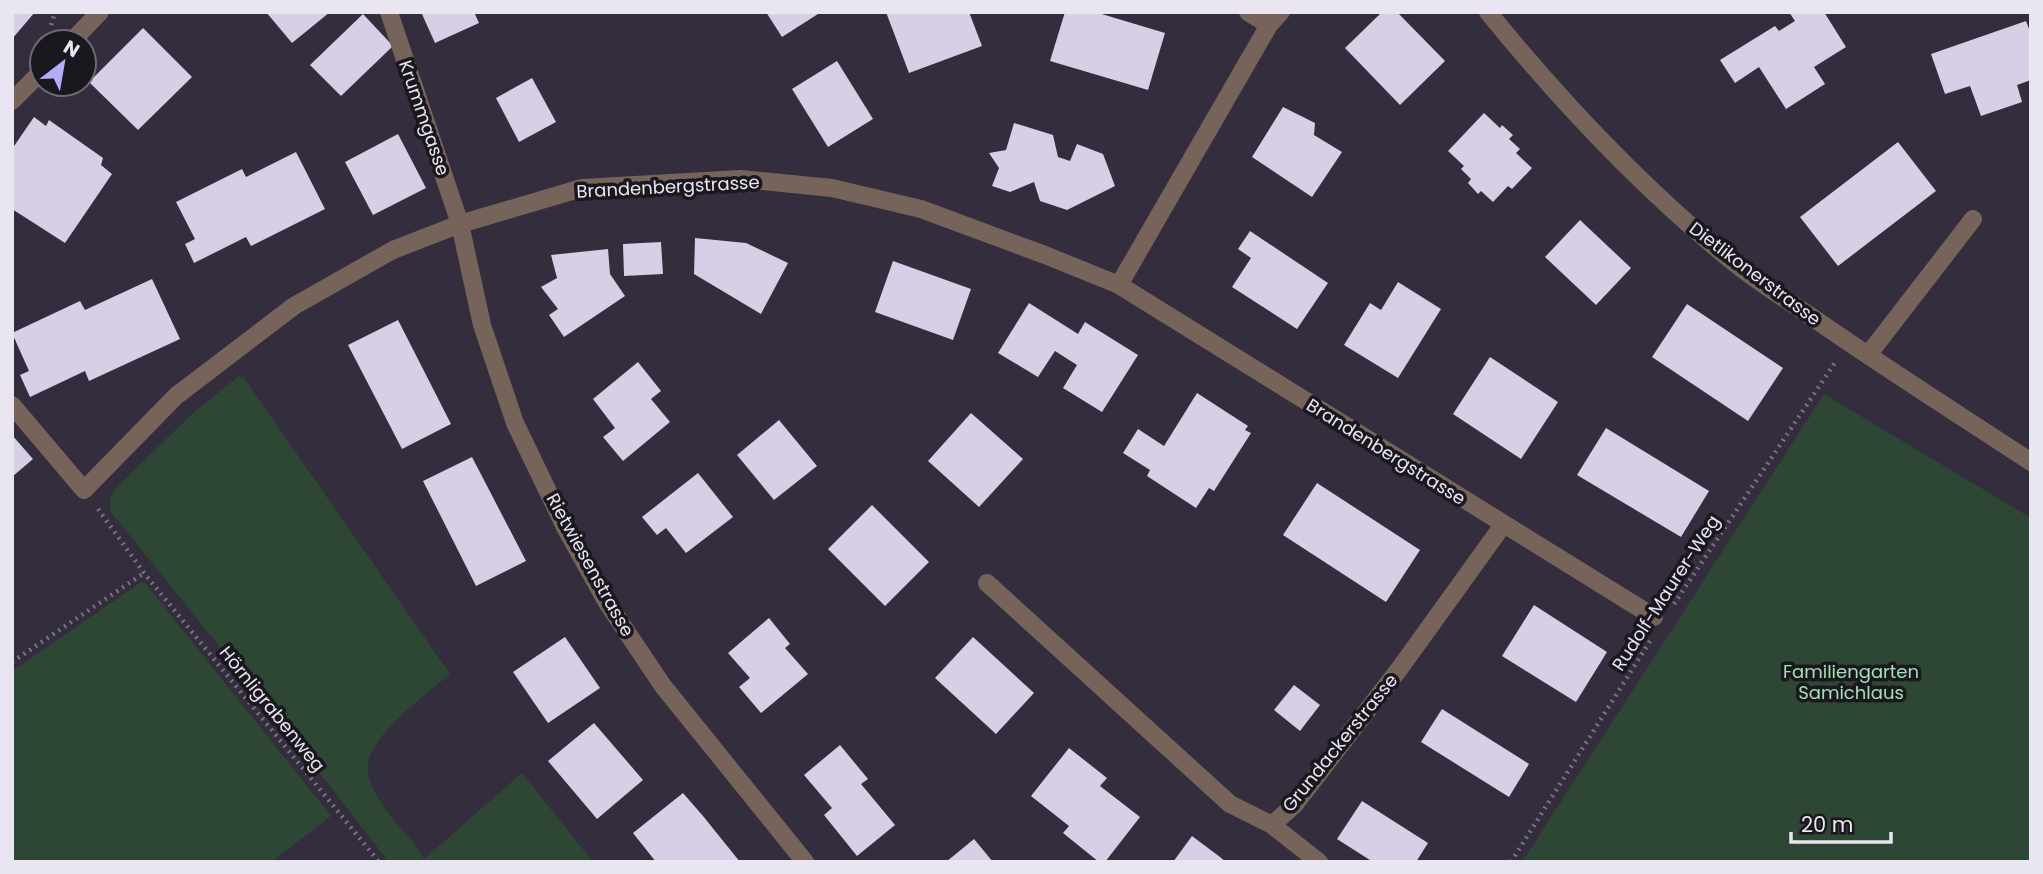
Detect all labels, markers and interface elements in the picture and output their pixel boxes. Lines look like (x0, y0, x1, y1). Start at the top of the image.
north arrow (28, 28, 98, 98)
text: N (58, 34, 85, 64)
street label: Krummgasse (393, 57, 456, 179)
street label: Brandenbergstrasse (576, 169, 760, 204)
street label: Dietlikonerstrasse (1684, 216, 1826, 331)
street label: Brandenbergstrasse (1302, 392, 1471, 511)
street label: Rietwiesenstrasse (541, 489, 640, 641)
street label: Rudolf-Maurer-Weg (1606, 510, 1725, 675)
street label: Hörnligrabenweg (214, 641, 331, 777)
park label: Familiengarten Samichlaus (1783, 659, 1919, 705)
street label: Grundackerstrasse (1276, 668, 1403, 817)
scale bar (1791, 800, 1891, 844)
text: 20 m (1801, 810, 1854, 839)

